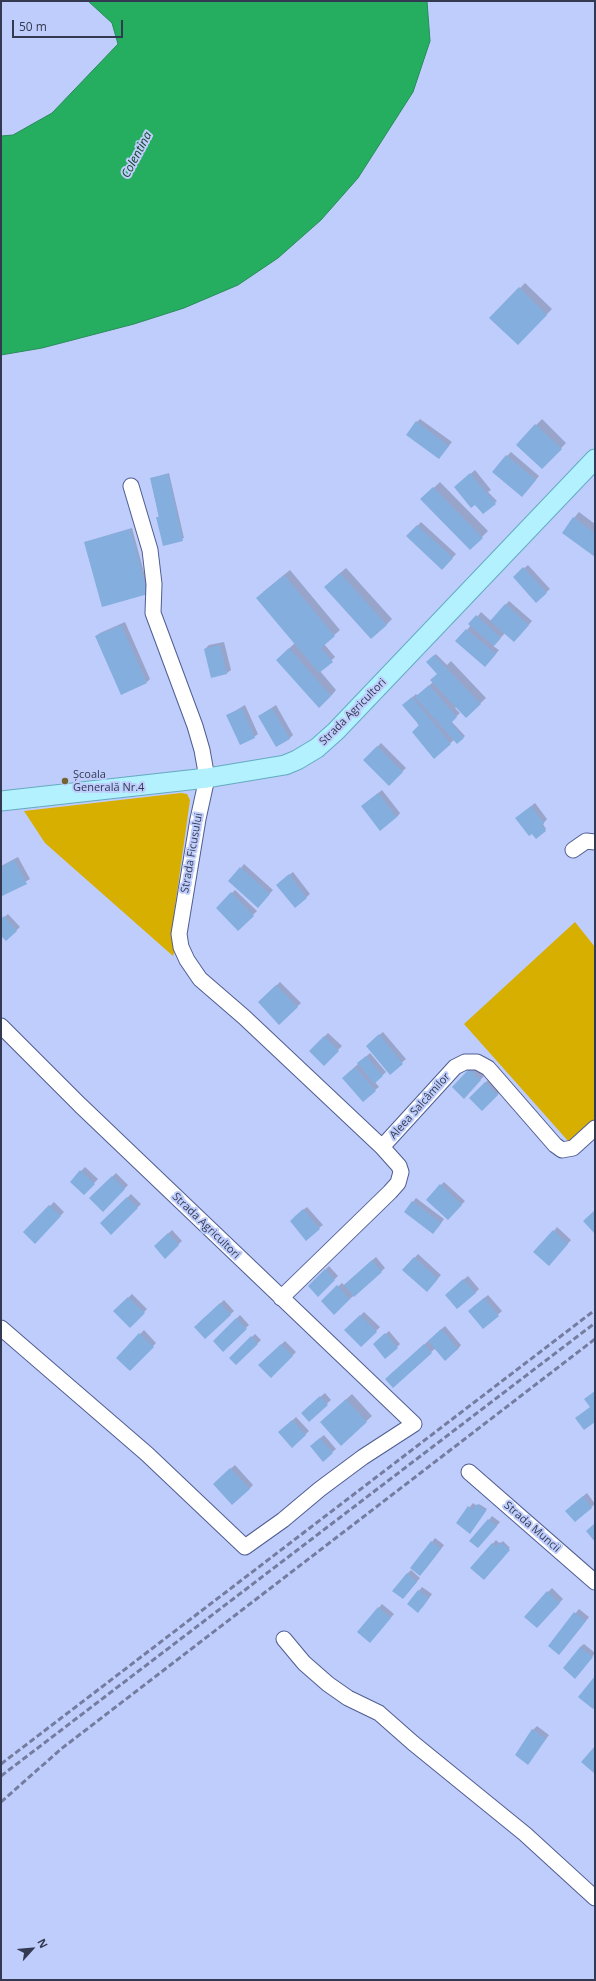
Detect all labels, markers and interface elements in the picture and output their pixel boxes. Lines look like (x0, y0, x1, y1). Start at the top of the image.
scale bar (14, 12, 125, 38)
text: 50 m (19, 18, 47, 35)
water label: Colentina (119, 129, 155, 181)
street label: Strada Agricultori (317, 676, 389, 748)
place label: Școala Generală Nr.4 (73, 768, 144, 794)
marker: Școala Generală Nr.4 (60, 776, 70, 786)
street label: Strada Ficusului (178, 812, 206, 894)
street label: Aleea Salcâmilor (387, 1070, 453, 1142)
street label: Strada Agricultori (169, 1190, 243, 1262)
street label: Strada Muncii (501, 1499, 563, 1555)
north arrow (12, 1929, 52, 1969)
text: N (34, 1936, 52, 1951)

